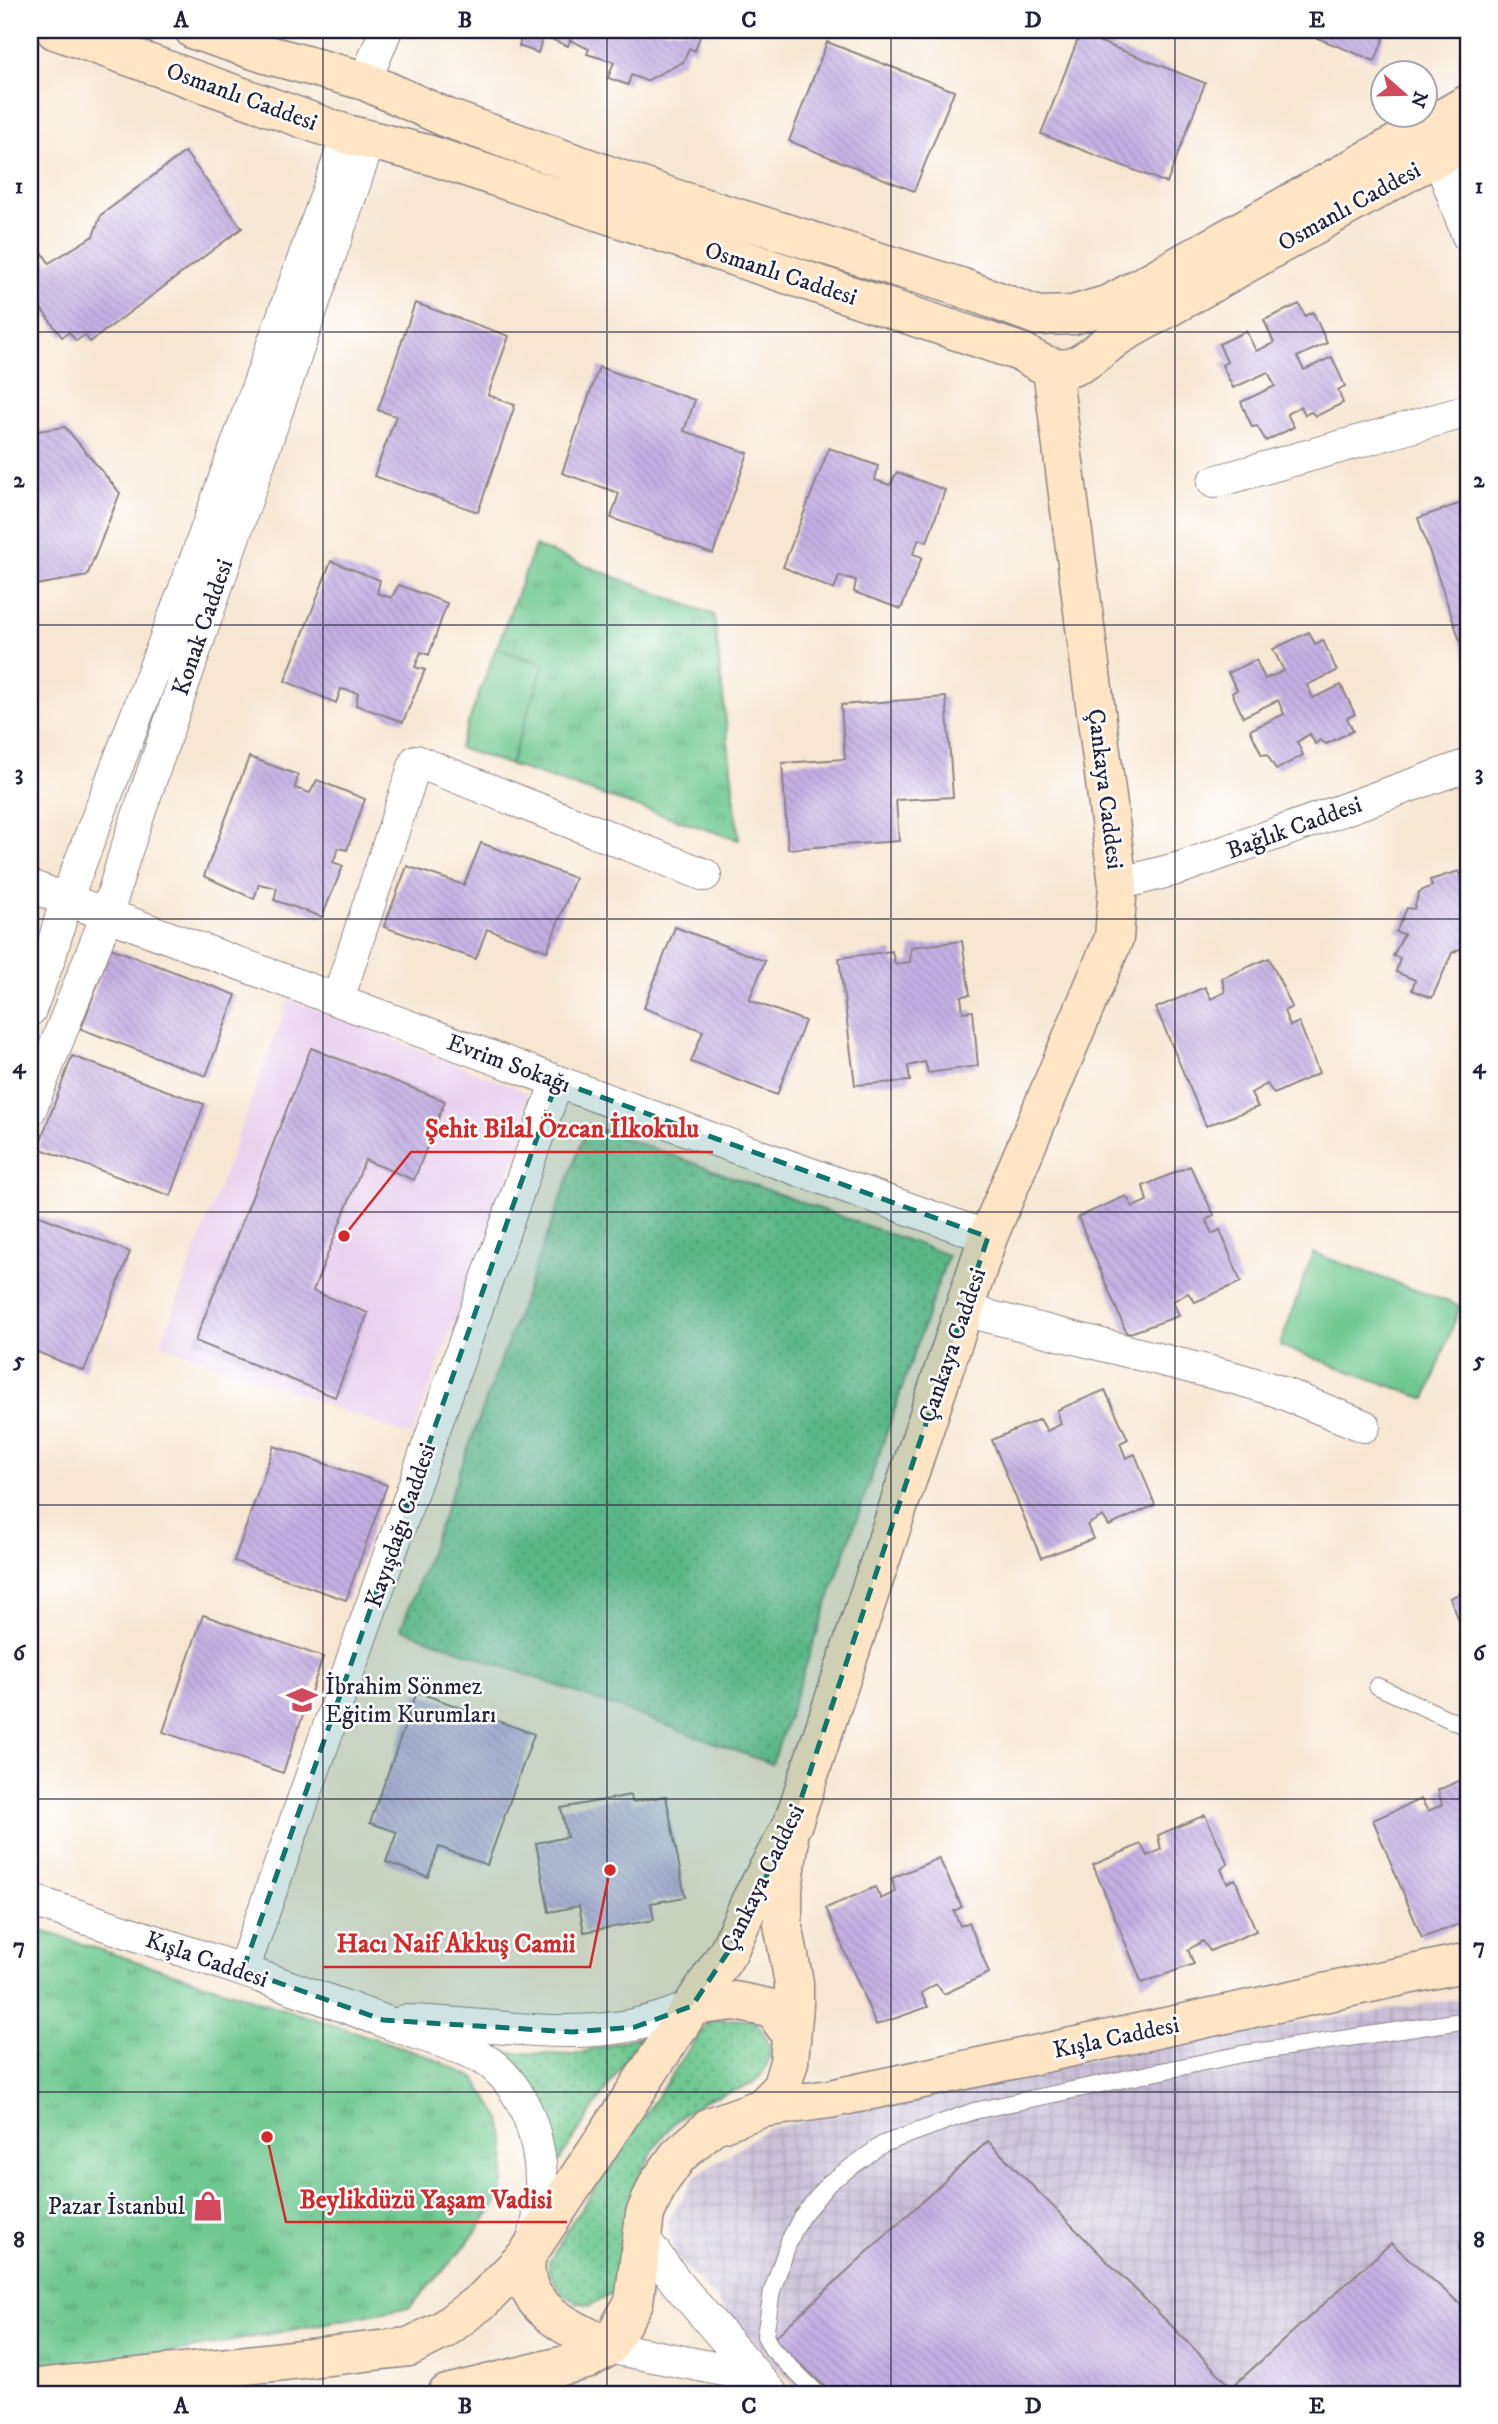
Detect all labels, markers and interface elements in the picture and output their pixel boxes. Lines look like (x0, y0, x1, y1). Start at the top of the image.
text: A (173, 6, 190, 35)
text: B (458, 6, 472, 35)
text: C (741, 6, 757, 35)
text: D (1024, 6, 1042, 35)
text: E (1309, 6, 1325, 35)
street label: Osmanlı Caddesi (162, 56, 321, 138)
north arrow (1368, 60, 1438, 130)
text: N (1405, 88, 1432, 111)
street label: Osmanlı Caddesi (1273, 155, 1426, 258)
text: 1 (15, 172, 23, 201)
text: 1 (1475, 172, 1483, 201)
street label: Osmanlı Caddesi (701, 235, 861, 313)
text: 2 (13, 466, 25, 495)
text: 2 (1473, 466, 1485, 495)
street label: Konak Caddesi (166, 555, 240, 699)
street label: Çankaya Caddesi (1080, 707, 1130, 871)
text: 3 (15, 759, 23, 788)
text: 3 (1475, 759, 1483, 788)
street label: Bağlık Caddesi (1223, 790, 1366, 866)
street label: Evrim Sokağı (443, 1028, 575, 1100)
text: 4 (12, 1052, 27, 1081)
text: 4 (1472, 1052, 1487, 1081)
callout: Şehit Bilal Özcan İlkokulu (411, 1105, 713, 1152)
text: Şehit Bilal Özcan İlkokulu (425, 1112, 700, 1146)
street label: Çankaya Caddesi (912, 1264, 993, 1427)
text: 5 (12, 1346, 25, 1375)
text: 5 (1472, 1346, 1485, 1375)
street label: Kayışdağı Caddesi (359, 1439, 443, 1612)
text: 6 (13, 1639, 27, 1668)
text: 6 (1473, 1639, 1487, 1668)
place label: İbrahim Sönmez Eğitim Kurumları (325, 1671, 496, 1730)
school or university icon: İbrahim Sönmez Eğitim Kurumları (285, 1683, 319, 1717)
street label: Çankaya Caddesi (714, 1799, 812, 1958)
callout: Hacı Naif Akkuş Camii (323, 1920, 590, 1967)
street label: Kışla Caddesi (141, 1925, 272, 1995)
text: Hacı Naif Akkuş Camii (337, 1928, 576, 1961)
text: 7 (13, 1932, 25, 1961)
text: 7 (1473, 1932, 1485, 1961)
street label: Kışla Caddesi (1051, 2010, 1182, 2066)
callout: Beylikdüzü Yaşam Vadisi (286, 2175, 567, 2222)
text: Beylikdüzü Yaşam Vadisi (300, 2184, 553, 2217)
shop icon: Pazar İstanbul (191, 2189, 225, 2223)
place label: Pazar İstanbul (48, 2191, 186, 2222)
text: 8 (13, 2226, 25, 2255)
text: 8 (1473, 2226, 1485, 2255)
text: A (173, 2392, 190, 2421)
text: B (458, 2392, 472, 2421)
text: C (741, 2392, 757, 2421)
text: D (1024, 2392, 1042, 2421)
text: E (1309, 2392, 1325, 2421)

